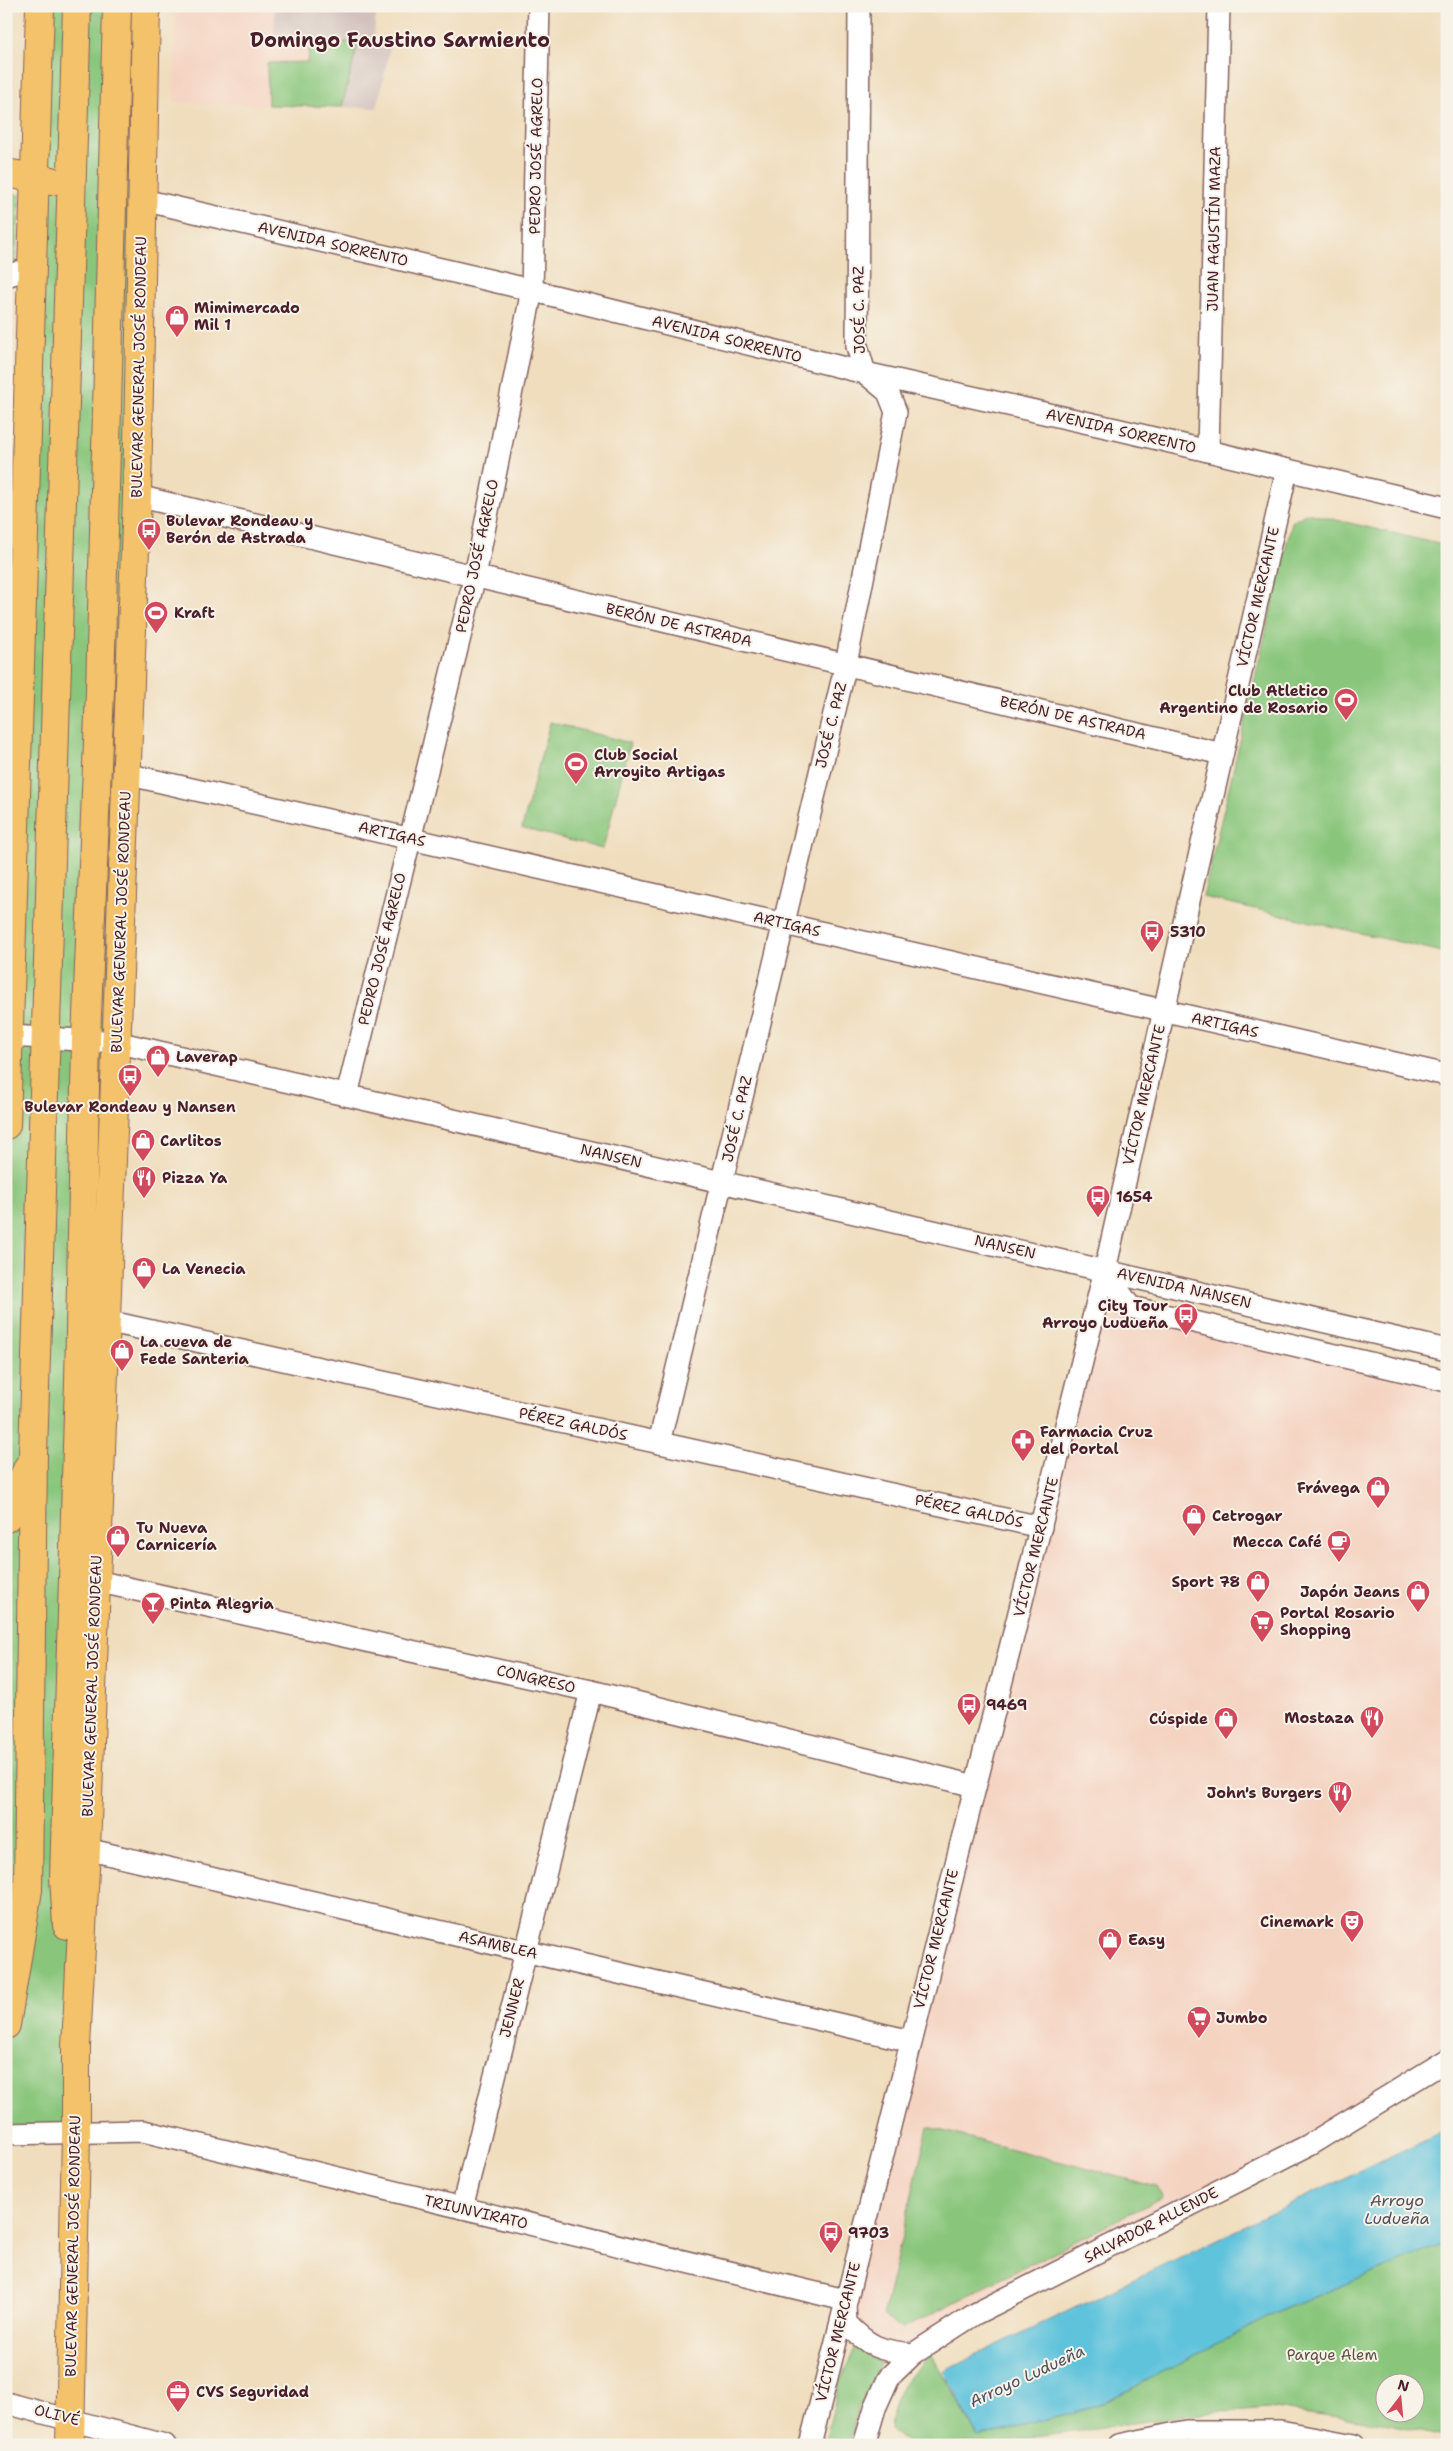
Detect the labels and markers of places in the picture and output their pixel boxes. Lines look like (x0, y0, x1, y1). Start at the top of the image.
place label: Mimimercado Mil 1 (194, 298, 300, 335)
shop icon: Mimimercado Mil 1 (164, 304, 190, 338)
place label: Bulevar Rondeau y Berón de Astrada (166, 511, 313, 548)
bus stop icon: Bulevar Rondeau y Berón de Astrada (136, 517, 162, 551)
sports icon: Kraft (143, 600, 169, 634)
place label: Kraft (174, 603, 215, 623)
place label: Club Atletico Argentino de Rosario (1159, 681, 1328, 718)
sports icon: Club Atletico Argentino de Rosario (1333, 687, 1359, 721)
place label: Club Social Arroyito Artigas (594, 745, 725, 782)
sports icon: Club Social Arroyito Artigas (563, 751, 589, 785)
bus stop icon: 5310 (1139, 919, 1165, 953)
place label: 5310 (1170, 922, 1206, 942)
shop icon: Laverap (145, 1044, 171, 1078)
place label: Laverap (176, 1047, 238, 1067)
bus stop icon: Bulevar Rondeau y Nansen (117, 1063, 143, 1097)
place label: Bulevar Rondeau y Nansen (24, 1097, 236, 1117)
shop icon: Carlitos (130, 1128, 156, 1162)
place label: Carlitos (160, 1131, 222, 1151)
restaurant icon: Pizza Ya (131, 1165, 157, 1199)
place label: Pizza Ya (162, 1168, 228, 1188)
bus stop icon: 1654 (1085, 1184, 1111, 1218)
place label: 1654 (1116, 1187, 1153, 1207)
shop icon: La Venecia (131, 1256, 157, 1290)
place label: La Venecia (162, 1259, 246, 1279)
place label: City Tour Arroyo Ludueña (1042, 1296, 1169, 1333)
bus stop icon: City Tour Arroyo Ludueña (1173, 1302, 1199, 1336)
place label: La cueva de Fede Santeria (140, 1332, 250, 1369)
shop icon: La cueva de Fede Santeria (109, 1338, 135, 1372)
place label: Farmacia Cruz del Portal (1040, 1422, 1153, 1459)
pharmacy icon: Farmacia Cruz del Portal (1010, 1428, 1036, 1462)
shop icon: Frávega (1365, 1475, 1391, 1509)
place label: Frávega (1297, 1478, 1361, 1498)
shop icon: Cetrogar (1181, 1503, 1207, 1537)
place label: Cetrogar (1212, 1506, 1283, 1526)
place label: Tu Nueva Carnicería (136, 1518, 218, 1555)
shop icon: Tu Nueva Carnicería (105, 1524, 131, 1558)
cafe icon: Mecca Café (1326, 1529, 1352, 1563)
place label: Mecca Café (1233, 1532, 1322, 1552)
shop icon: Sport 78 (1245, 1569, 1271, 1603)
place label: Sport 78 (1172, 1572, 1240, 1592)
shop icon: Japón Jeans (1405, 1579, 1431, 1613)
place label: Japón Jeans (1300, 1582, 1400, 1602)
bar icon: Pinta Alegria (140, 1591, 166, 1625)
place label: Pinta Alegria (170, 1594, 275, 1614)
place label: Portal Rosario Shopping (1280, 1603, 1395, 1640)
supermarket icon: Portal Rosario Shopping (1249, 1609, 1275, 1643)
bus stop icon: 9469 (956, 1692, 982, 1726)
place label: 9469 (986, 1695, 1027, 1715)
restaurant icon: Mostaza (1359, 1705, 1385, 1739)
shop icon: Cúspide (1213, 1706, 1239, 1740)
place label: Mostaza (1284, 1708, 1355, 1728)
place label: Cúspide (1149, 1709, 1208, 1729)
restaurant icon: John's Burgers (1327, 1780, 1353, 1814)
place label: John's Burgers (1207, 1783, 1322, 1803)
theatre icon: Cinemark (1339, 1909, 1365, 1943)
place label: Cinemark (1260, 1912, 1334, 1932)
shop icon: Easy (1097, 1927, 1123, 1961)
place label: Easy (1128, 1930, 1165, 1950)
supermarket icon: Jumbo (1186, 2005, 1212, 2039)
place label: Jumbo (1216, 2008, 1268, 2028)
bus stop icon: 9703 (818, 2220, 844, 2254)
place label: 9703 (848, 2223, 889, 2243)
office icon: CVS Seguridad (165, 2379, 191, 2413)
place label: CVS Seguridad (196, 2382, 309, 2402)

